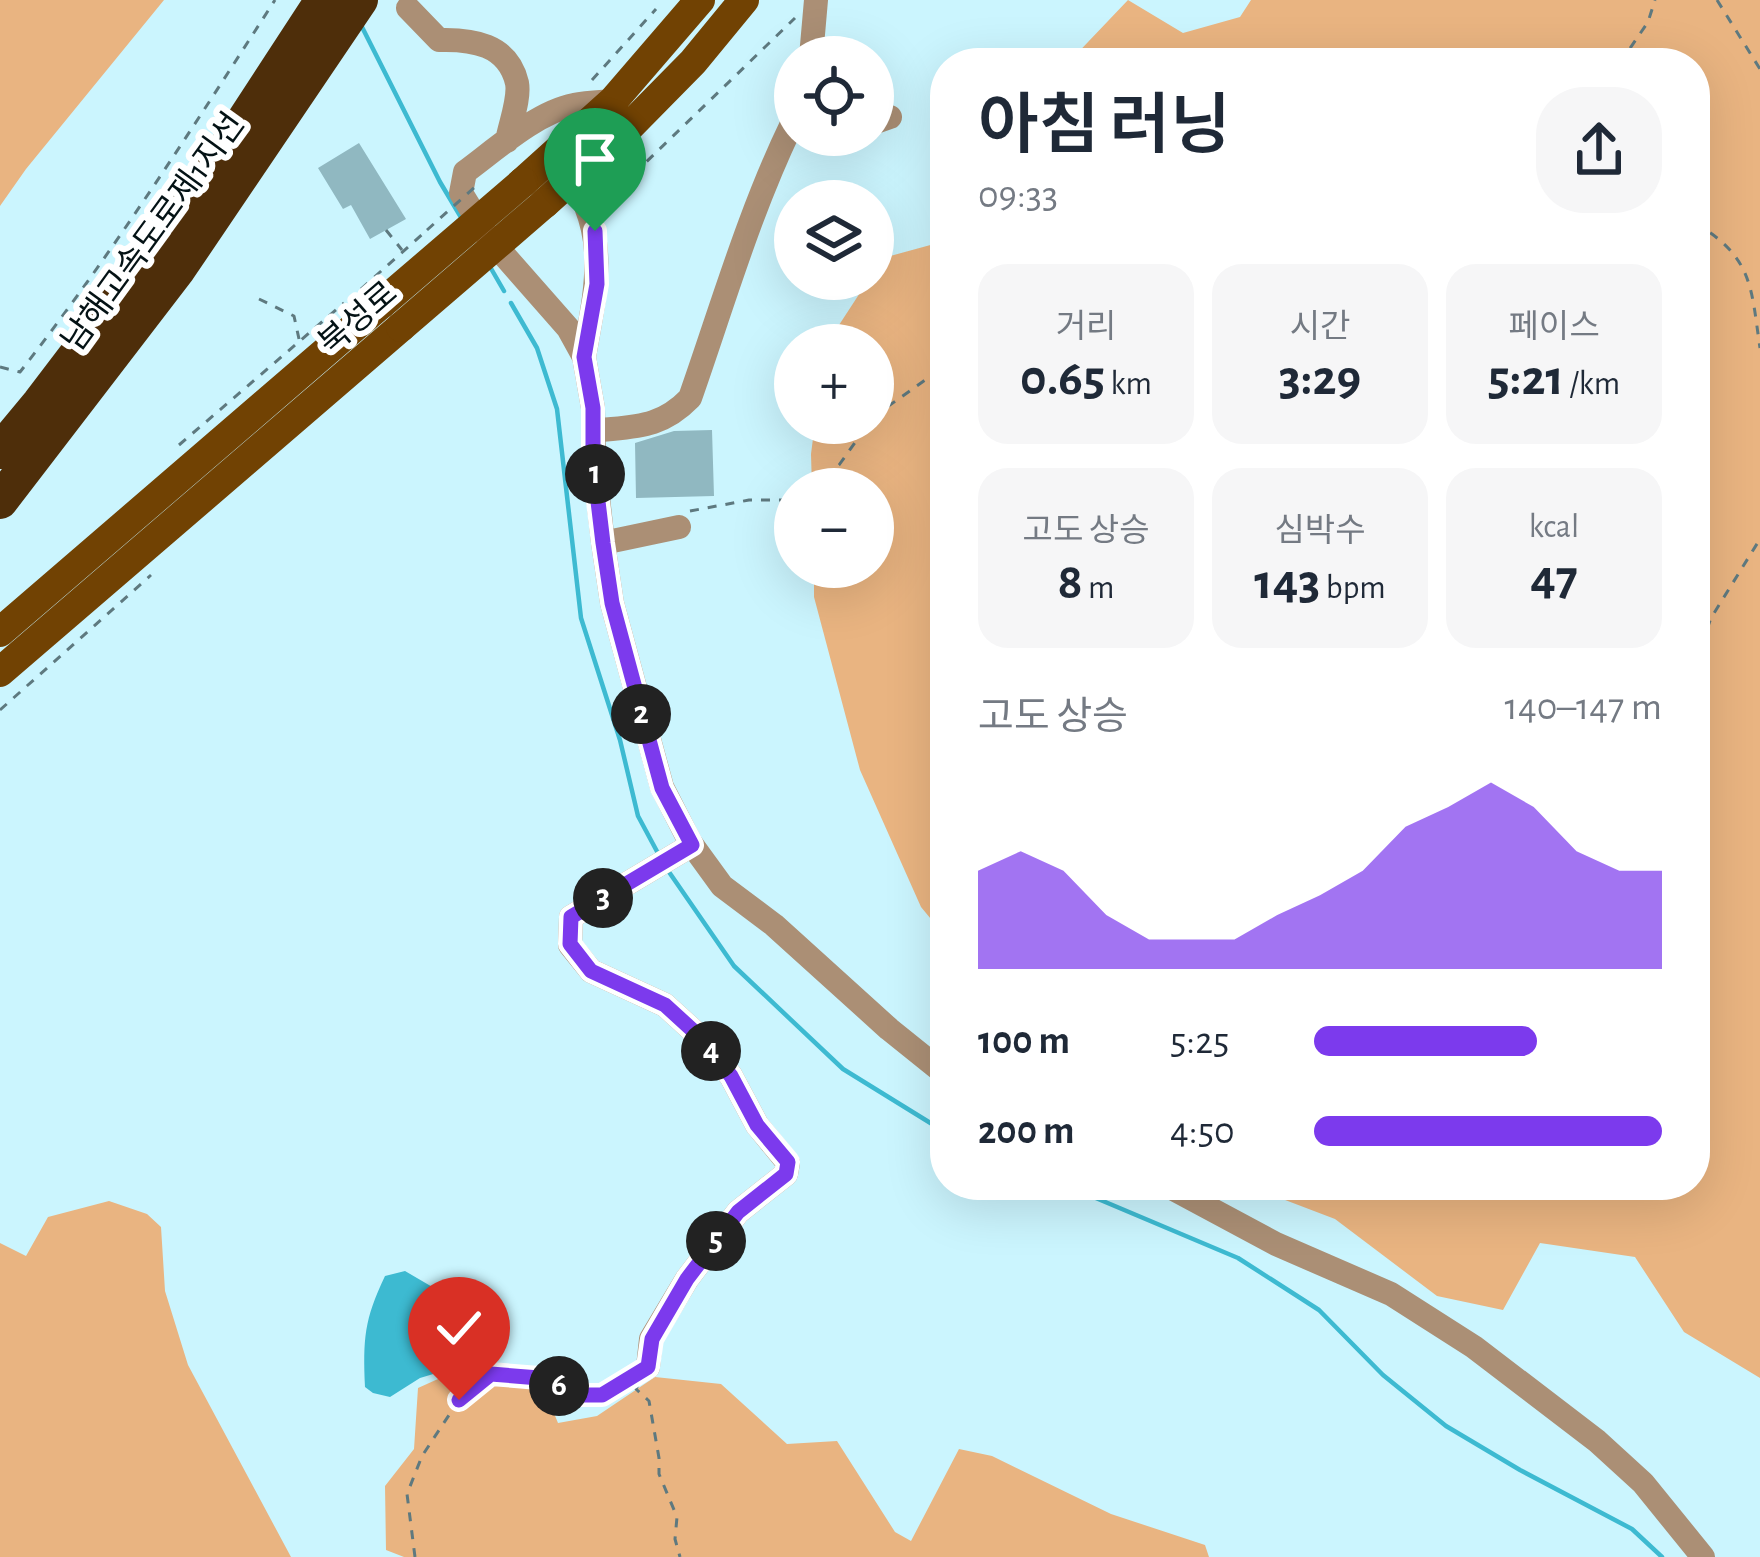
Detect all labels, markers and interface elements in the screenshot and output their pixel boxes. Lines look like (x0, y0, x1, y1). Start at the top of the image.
map controls (774, 36, 894, 588)
button: locate (774, 36, 894, 156)
button: share (1536, 87, 1662, 213)
text: 아침 러닝 (978, 94, 1231, 160)
street label: 남해고속도로제1지선 (55, 106, 251, 357)
pin (544, 108, 646, 231)
icon: arrive (562, 126, 628, 192)
text: 09:33 (978, 176, 1058, 215)
button: layers (774, 180, 894, 300)
street label: 북성로 (312, 275, 404, 361)
text: 거리 (1056, 311, 1116, 344)
text: 시간 (1290, 311, 1350, 344)
text: 페이스 (1508, 311, 1600, 344)
button: + (774, 324, 894, 444)
text: 0.65 (1020, 353, 1105, 404)
text: 3:29 (1279, 353, 1361, 404)
text: 5:21 (1488, 353, 1564, 404)
text: km (1105, 368, 1152, 401)
text: /km (1564, 368, 1620, 401)
pin: 1 (565, 444, 625, 504)
text: 1 (589, 457, 601, 490)
button: − (774, 468, 894, 588)
text: kcal (1529, 511, 1579, 544)
text: 고도 상승 (1023, 515, 1149, 548)
text: 심박수 (1274, 515, 1366, 548)
text: 47 (1530, 553, 1578, 604)
text: 8 (1057, 557, 1083, 608)
text: 143 (1254, 557, 1320, 608)
text: m (1083, 572, 1115, 605)
text: bpm (1320, 572, 1386, 605)
pin: 2 (611, 684, 671, 744)
text: 140–147 m (1505, 688, 1662, 727)
text: 2 (633, 697, 649, 730)
text: 고도 상승 (978, 698, 1128, 737)
pin: 3 (573, 868, 633, 928)
text: 3 (596, 881, 610, 914)
pin: 4 (681, 1021, 741, 1081)
text: 100 m (978, 1022, 1070, 1061)
text: 5:25 (1170, 1022, 1229, 1061)
text: 4 (703, 1034, 719, 1067)
text: 200 m (978, 1112, 1074, 1151)
text: 4:50 (1170, 1112, 1235, 1151)
pin: 5 (686, 1211, 746, 1271)
text: 5 (709, 1224, 723, 1257)
pin (408, 1277, 510, 1400)
icon: check (426, 1295, 492, 1361)
pin: 6 (529, 1356, 589, 1416)
text: 6 (551, 1369, 567, 1402)

